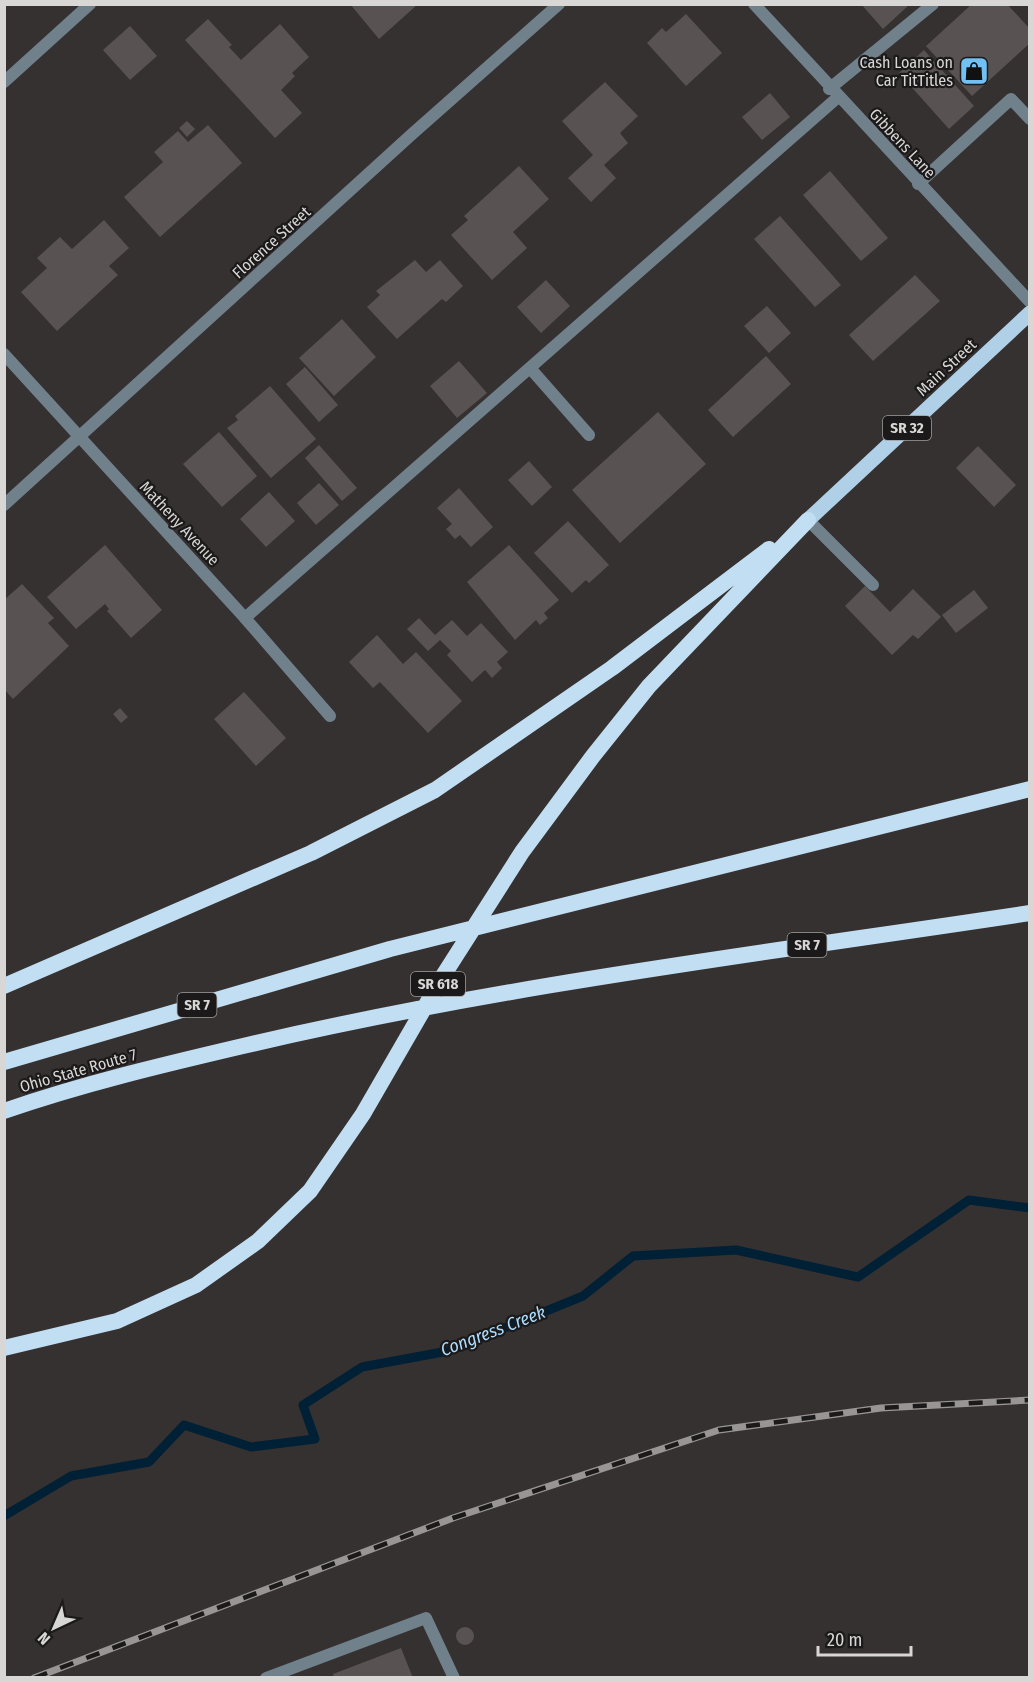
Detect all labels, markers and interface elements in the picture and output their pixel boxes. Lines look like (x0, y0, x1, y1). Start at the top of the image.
place label: Cash Loans on Car TitTitles (860, 53, 953, 90)
shop icon: Cash Loans on Car TitTitles (958, 55, 990, 87)
street label: Gibbens Lane (866, 105, 940, 182)
street label: Florence Street (228, 202, 315, 282)
street label: Main Street (913, 334, 981, 400)
road number: SR 32 (883, 416, 931, 440)
street label: Matheny Avenue (136, 477, 223, 569)
road number: SR 7 (788, 933, 826, 957)
road number: SR 618 (411, 972, 465, 996)
road number: SR 7 (178, 993, 216, 1017)
street label: Ohio State Route 7 (18, 1045, 139, 1096)
water label: Congress Creek (437, 1301, 549, 1361)
north arrow (24, 1598, 84, 1658)
scale bar (818, 1619, 911, 1657)
text: N (34, 1628, 54, 1649)
text: 20 m (827, 1629, 862, 1651)

